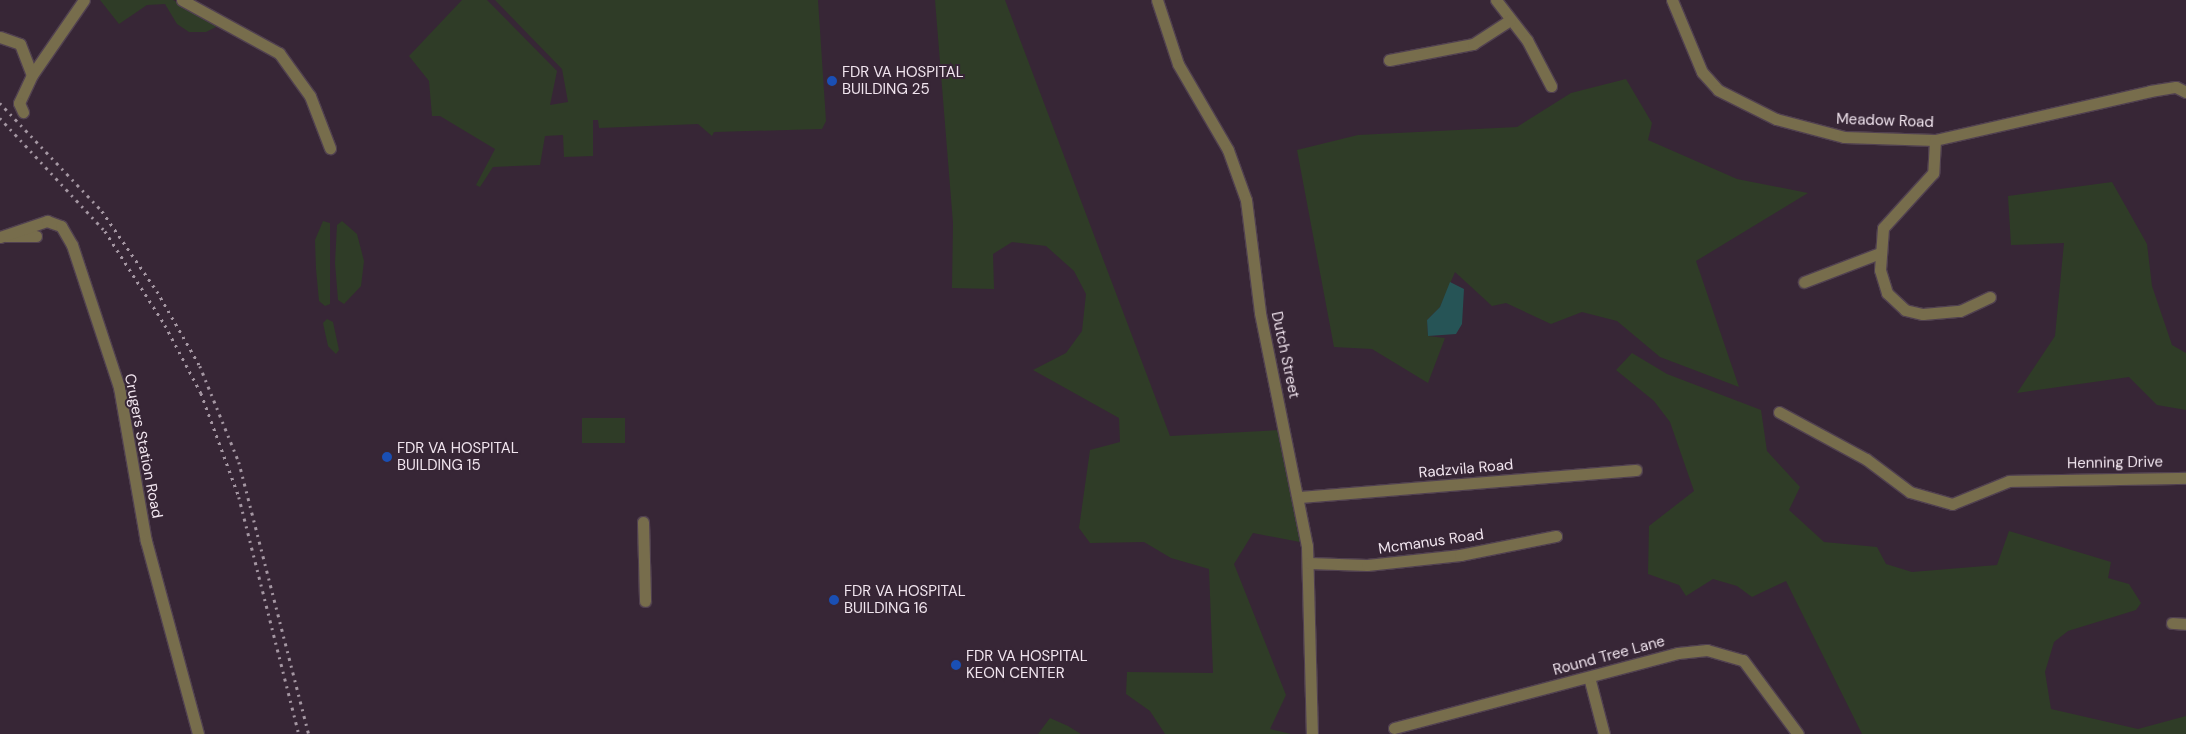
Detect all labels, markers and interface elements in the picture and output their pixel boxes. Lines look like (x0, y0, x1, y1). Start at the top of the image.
place label: FDR VA HOSPITAL BUILDING 25 (842, 63, 964, 98)
marker: FDR VA HOSPITAL BUILDING 25 (826, 75, 838, 87)
street label: Meadow Road (1836, 110, 1934, 132)
street label: Dutch Street (1267, 310, 1303, 400)
street label: Crugers Station Road (120, 372, 166, 520)
place label: FDR VA HOSPITAL BUILDING 15 (397, 439, 519, 474)
marker: FDR VA HOSPITAL BUILDING 15 (381, 451, 393, 463)
street label: Henning Drive (2067, 453, 2163, 473)
street label: Radzvila Road (1418, 456, 1514, 482)
street label: Mcmanus Road (1377, 526, 1485, 558)
place label: FDR VA HOSPITAL BUILDING 16 (844, 582, 966, 617)
marker: FDR VA HOSPITAL BUILDING 16 (828, 594, 840, 606)
street label: Round Tree Lane (1551, 632, 1667, 680)
place label: FDR VA HOSPITAL KEON CENTER (966, 647, 1088, 682)
marker: FDR VA HOSPITAL KEON CENTER (950, 659, 962, 671)

